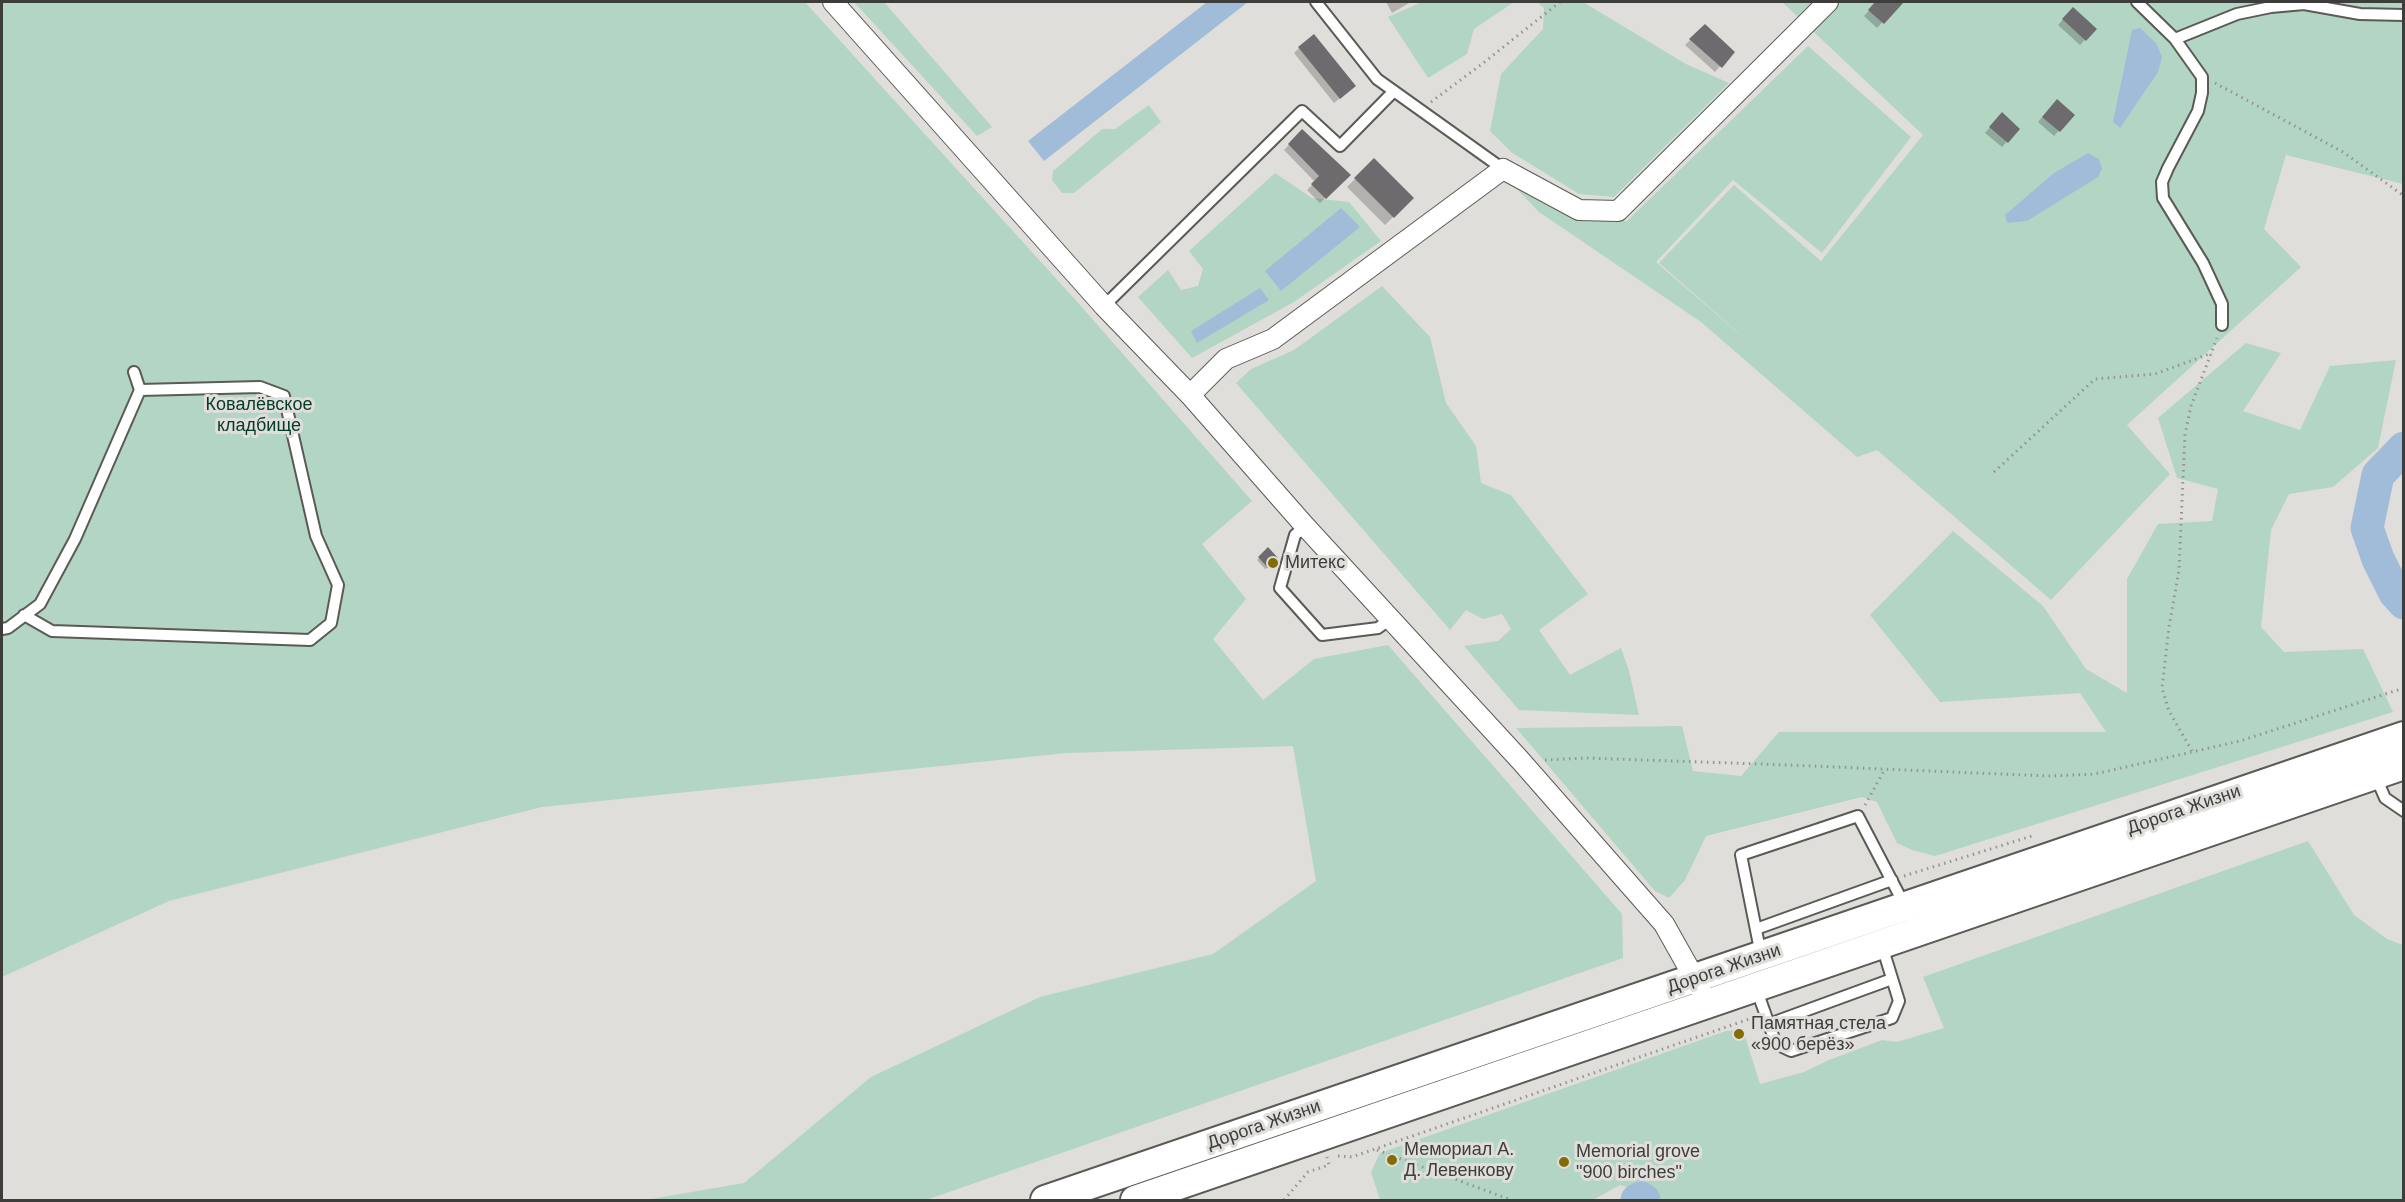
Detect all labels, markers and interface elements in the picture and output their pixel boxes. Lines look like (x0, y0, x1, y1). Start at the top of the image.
park label: Ковалёвское кладбище (206, 394, 312, 436)
place label: Митекс (1285, 552, 1345, 574)
marker: Митекс (1266, 556, 1280, 570)
street label: Дорога Жизни (2124, 780, 2244, 840)
street label: Дорога Жизни (1664, 939, 1784, 999)
place label: Памятная стела «900 берёз» (1751, 1013, 1886, 1056)
marker: Памятная стела «900 берёз» (1732, 1027, 1746, 1041)
street label: Дорога Жизни (1204, 1095, 1324, 1155)
place label: Мемориал А. Д. Левенкову (1404, 1139, 1514, 1182)
place label: Memorial grove "900 birches" (1576, 1141, 1700, 1184)
marker: Мемориал А. Д. Левенкову (1385, 1153, 1399, 1167)
marker: Memorial grove "900 birches" (1557, 1155, 1571, 1169)

